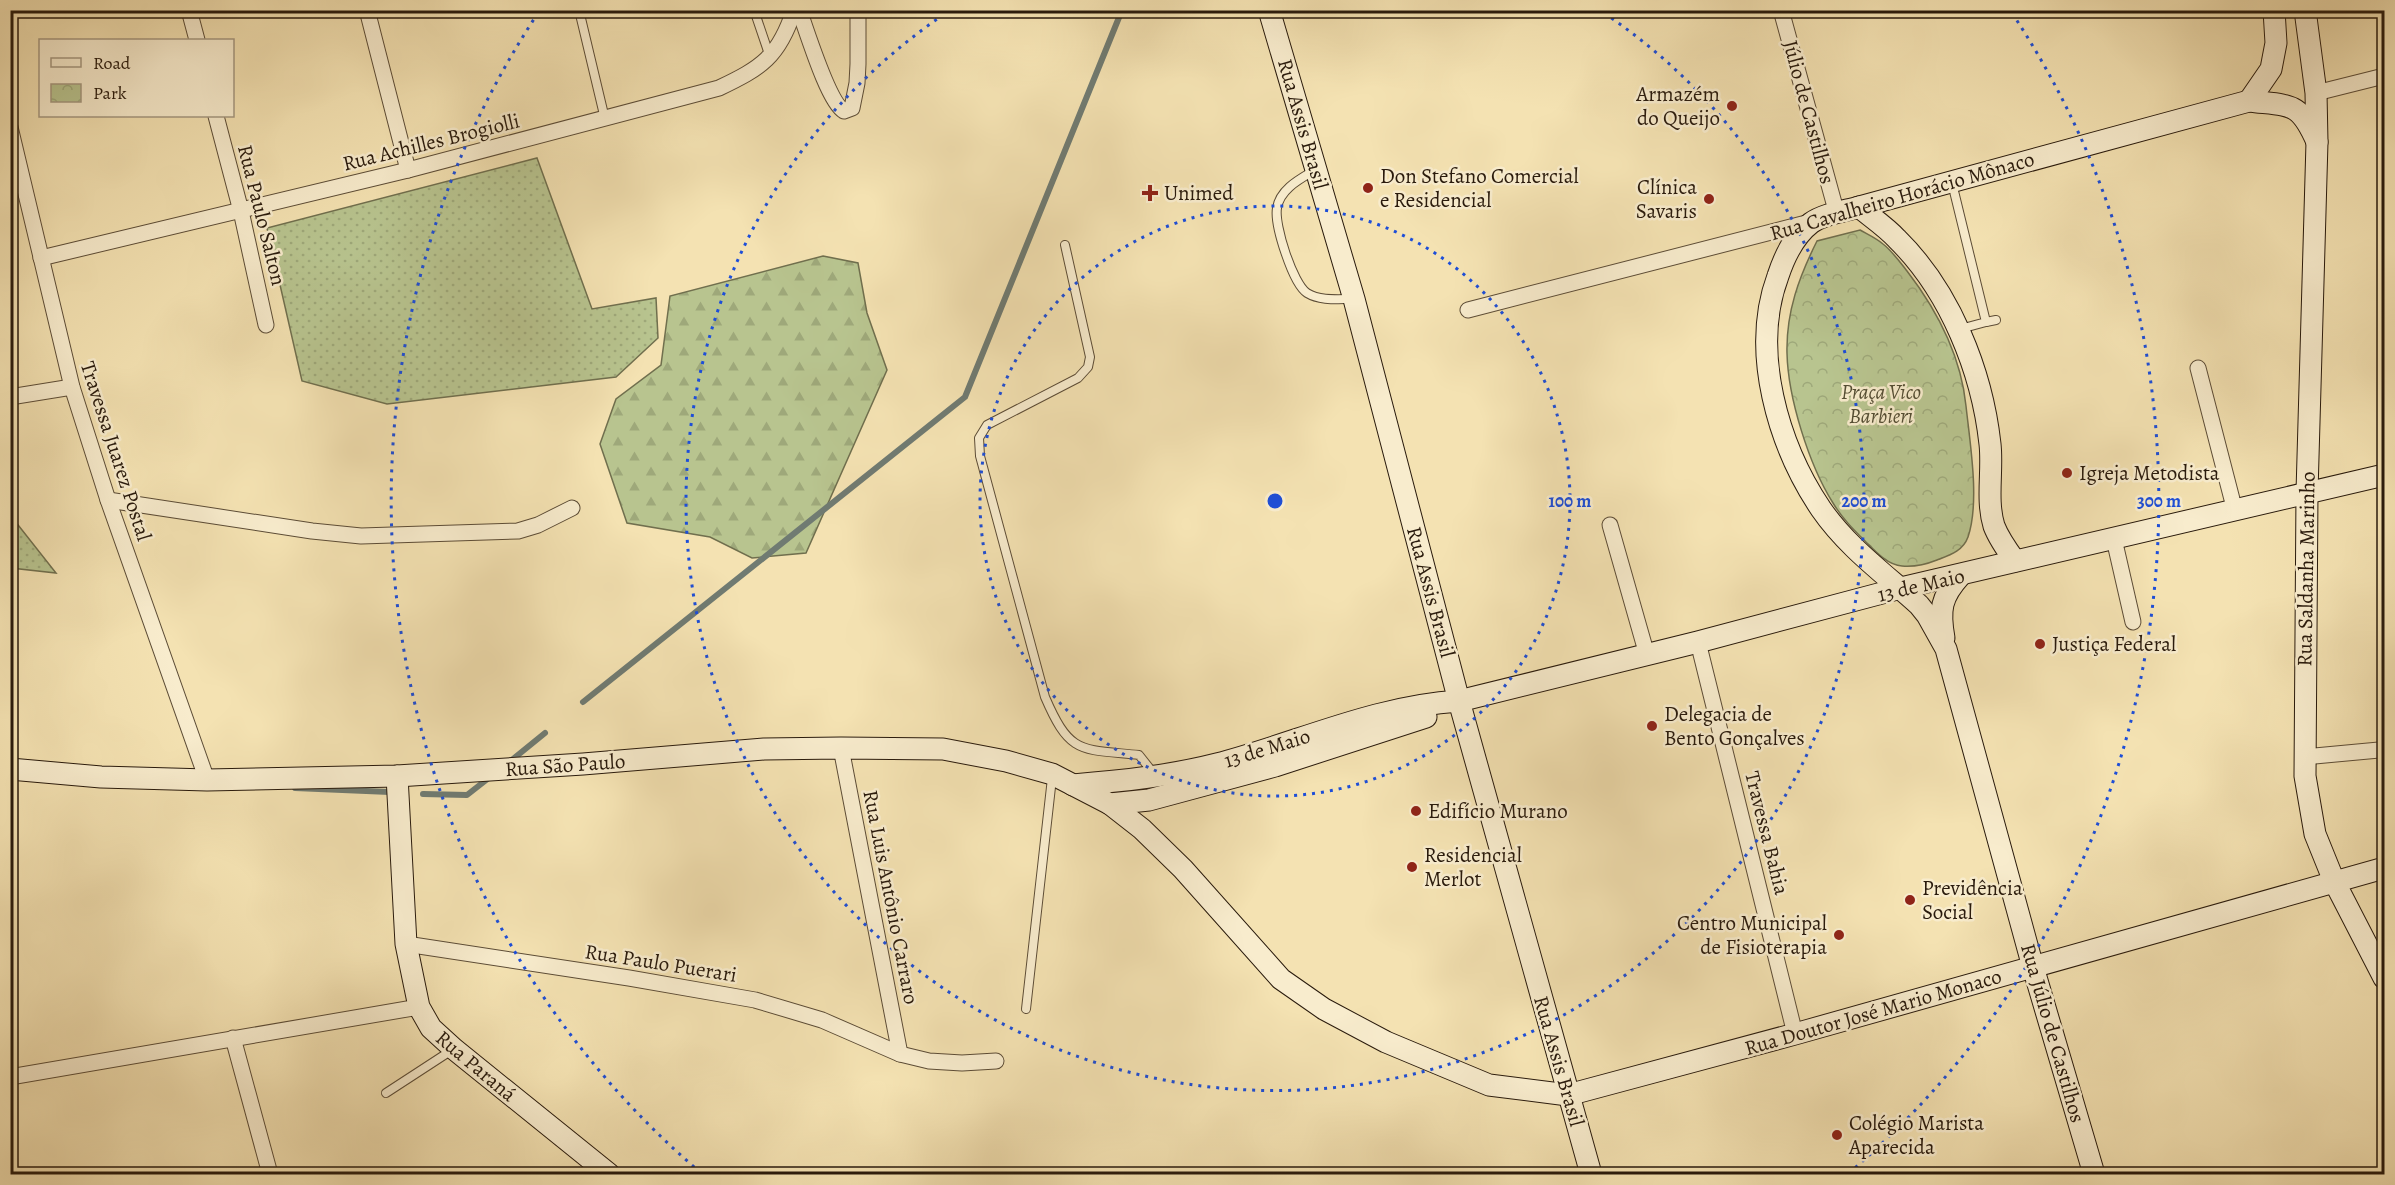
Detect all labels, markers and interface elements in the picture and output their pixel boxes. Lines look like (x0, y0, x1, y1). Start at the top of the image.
street label: Júlio de Castilhos (1776, 37, 1842, 187)
legend (39, 39, 234, 117)
text: Road (93, 51, 131, 75)
street label: Rua Assis Brasil (1271, 55, 1335, 193)
place label: Armazém do Queijo (1635, 80, 1720, 132)
text: Park (93, 81, 127, 105)
marker: Armazém do Queijo (1725, 99, 1739, 113)
street label: Rua Achilles Brogiolli (340, 106, 522, 178)
street label: Rua Paulo Salton (231, 142, 293, 288)
street label: Rua Cavalheiro Horácio Mônaco (1766, 145, 2038, 247)
place label: Don Stefano Comercial e Residencial (1380, 162, 1579, 214)
place label: Clínica Savaris (1636, 173, 1697, 225)
place label: Unimed (1164, 179, 1234, 207)
marker: Don Stefano Comercial e Residencial (1361, 181, 1375, 195)
marker: Unimed (1141, 184, 1159, 202)
marker: Clínica Savaris (1702, 192, 1716, 206)
street label: Travessa Juarez Postal (74, 358, 158, 544)
park label: Praça Vico Barbieri (1841, 378, 1921, 430)
place label: Igreja Metodista (2079, 459, 2220, 487)
marker: Igreja Metodista (2060, 466, 2074, 480)
street label: Rua Saldanha Marinho (2290, 471, 2322, 667)
text: 100 m (1549, 489, 1591, 513)
text: 200 m (1841, 489, 1887, 513)
text: 300 m (2137, 489, 2181, 513)
centre of rings (1265, 491, 1285, 511)
street label: Rua Assis Brasil (1400, 523, 1462, 661)
street label: 13 de Maio (1875, 561, 1967, 609)
place label: Justiça Federal (2052, 630, 2176, 658)
marker: Justiça Federal (2033, 637, 2047, 651)
place label: Delegacia de Bento Gonçalves (1664, 700, 1805, 752)
marker: Delegacia de Bento Gonçalves (1645, 719, 1659, 733)
street label: 13 de Maio (1221, 722, 1313, 774)
street label: Rua São Paulo (504, 747, 626, 783)
street label: Travessa Bahia (1738, 768, 1796, 898)
street label: Rua Luis Antônio Carraro (856, 787, 926, 1007)
place label: Edifício Murano (1428, 797, 1568, 825)
marker: Edifício Murano (1409, 804, 1423, 818)
place label: Residencial Merlot (1424, 841, 1522, 893)
marker: Residencial Merlot (1405, 860, 1419, 874)
place label: Previdência Social (1922, 874, 2023, 926)
marker: Previdência Social (1903, 893, 1917, 907)
place label: Centro Municipal de Fisioterapia (1677, 909, 1827, 961)
marker: Centro Municipal de Fisioterapia (1832, 928, 1846, 942)
street label: Rua Paulo Puerari (583, 937, 739, 989)
street label: Rua Júlio de Castilhos (2014, 940, 2092, 1126)
street label: Rua Doutor José Mario Monaco (1741, 962, 2005, 1062)
street label: Rua Assis Brasil (1527, 992, 1591, 1130)
street label: Rua Paraná (430, 1024, 522, 1108)
place label: Colégio Marista Aparecida (1848, 1109, 1984, 1161)
marker: Colégio Marista Aparecida (1830, 1128, 1844, 1142)

